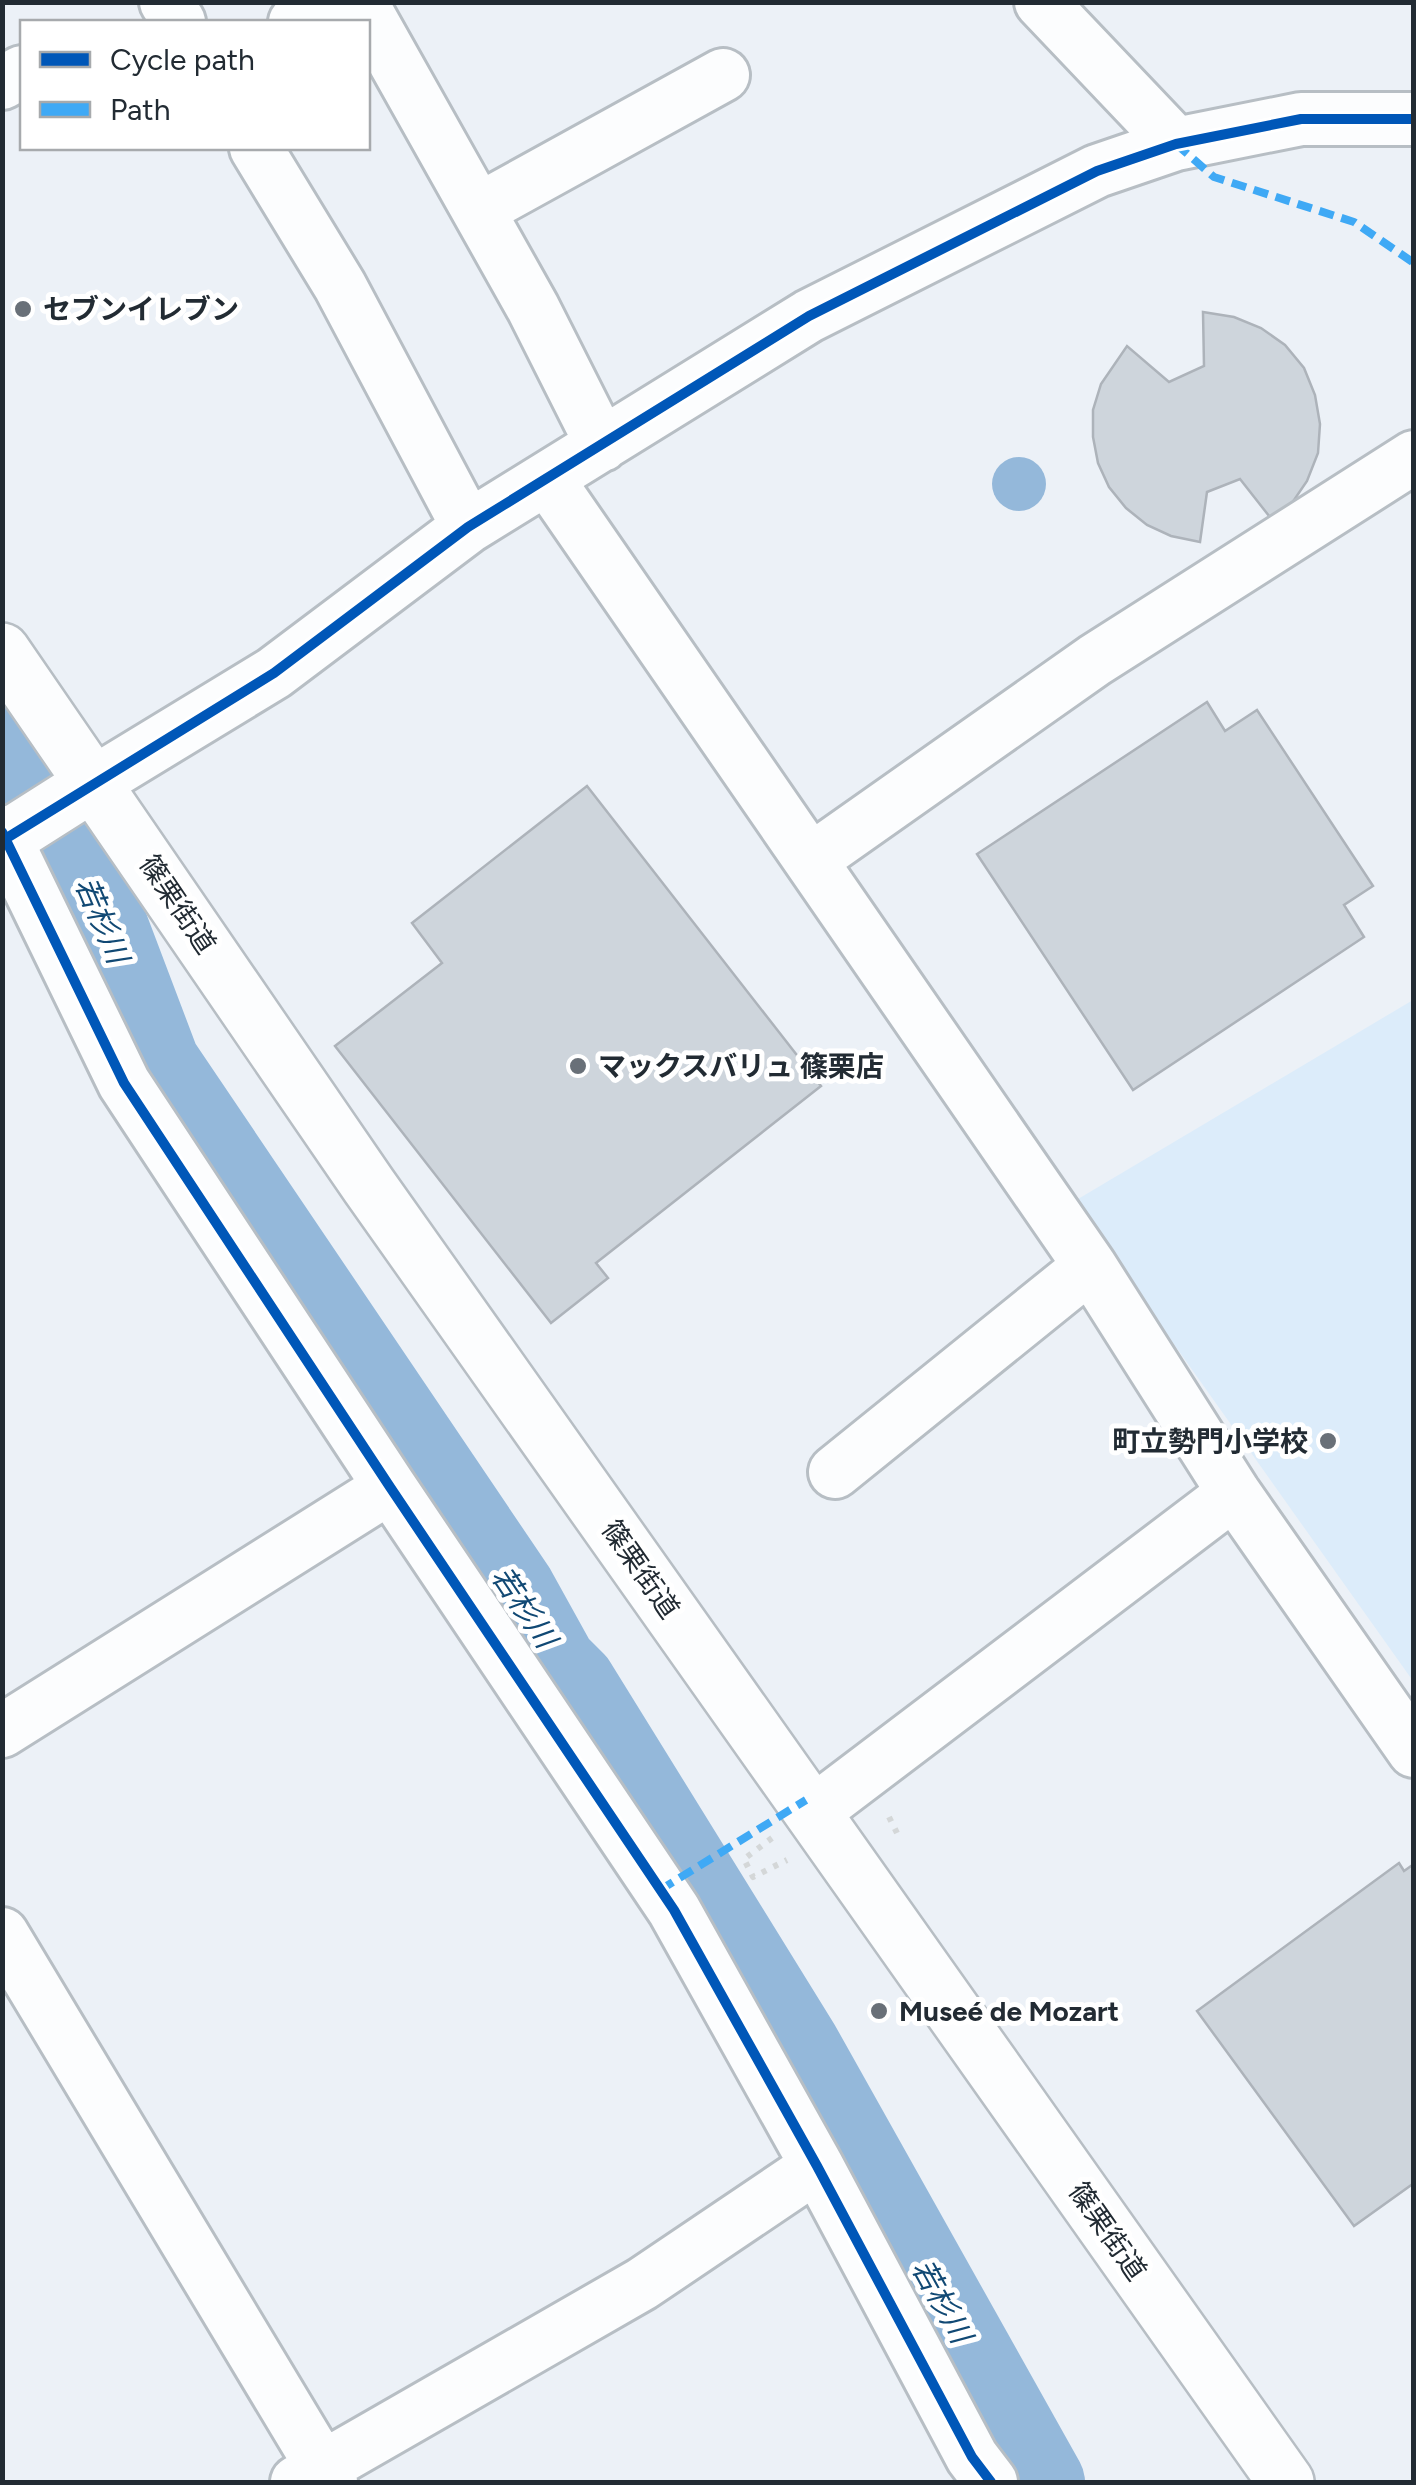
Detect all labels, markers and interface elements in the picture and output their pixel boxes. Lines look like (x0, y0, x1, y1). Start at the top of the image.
legend (20, 20, 370, 150)
text: Cycle path (110, 41, 255, 78)
text: Path (110, 91, 170, 128)
place label: セブンイレブン (43, 292, 239, 326)
marker: セブンイレブン (12, 298, 34, 320)
street label: 篠栗街道 (133, 848, 223, 960)
water label: 若杉川 (67, 871, 138, 971)
place label: マックスバリュ 篠栗店 (598, 1049, 884, 1083)
marker: マックスバリュ 篠栗店 (567, 1055, 589, 1077)
place label: 町立勢門小学校 (1112, 1424, 1308, 1458)
marker: 町立勢門小学校 (1317, 1430, 1339, 1452)
street label: 篠栗街道 (595, 1513, 687, 1625)
water label: 若杉川 (483, 1559, 566, 1657)
place label: Museé de Mozart (899, 1994, 1119, 2028)
marker: Museé de Mozart (868, 2000, 890, 2022)
street label: 篠栗街道 (1062, 2175, 1154, 2287)
water label: 若杉川 (904, 2253, 981, 2352)

